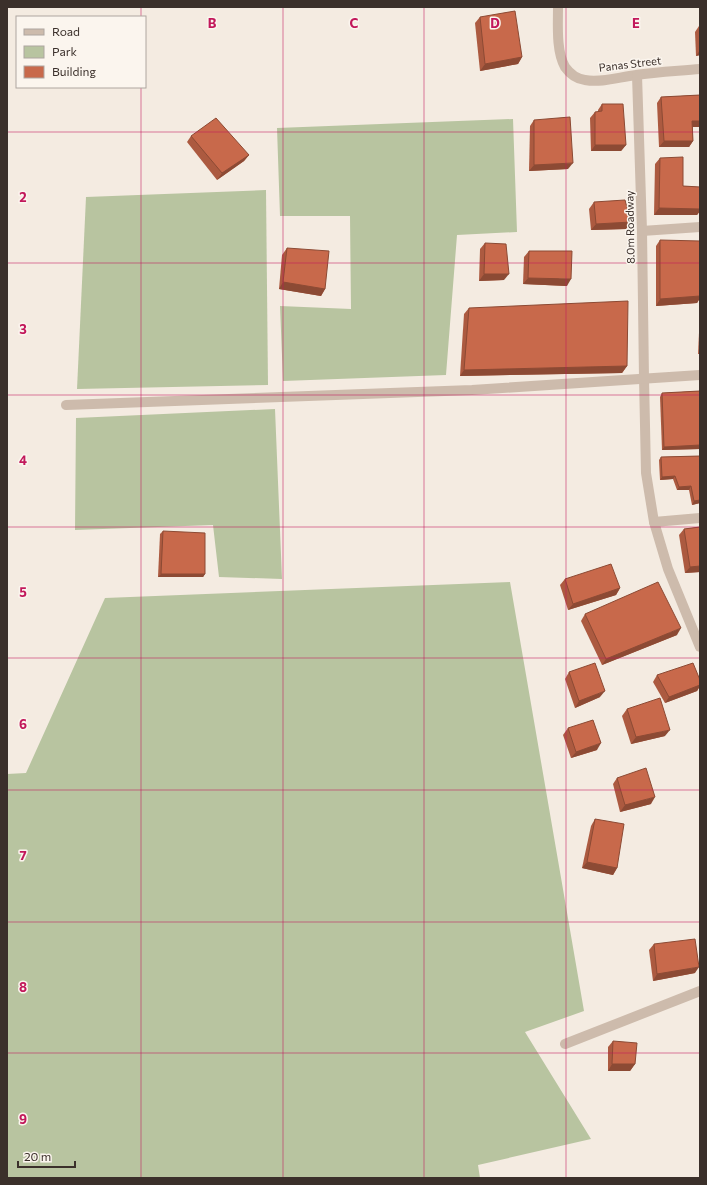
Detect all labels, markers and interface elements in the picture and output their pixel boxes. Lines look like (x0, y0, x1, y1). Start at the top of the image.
text: B (208, 15, 217, 31)
text: C (350, 15, 359, 31)
text: D (490, 15, 500, 31)
text: E (632, 15, 640, 31)
legend (16, 16, 146, 88)
text: Road (52, 24, 80, 38)
text: Park (52, 44, 78, 58)
street label: Panas Street (598, 53, 662, 74)
text: Building (52, 64, 96, 78)
text: 2 (19, 189, 27, 205)
street label: 8.0m Roadway (622, 190, 637, 264)
text: 3 (19, 321, 27, 337)
text: 4 (19, 452, 27, 468)
text: 5 (19, 584, 27, 600)
text: 6 (19, 716, 27, 732)
text: 7 (19, 847, 27, 863)
text: 8 (19, 979, 27, 995)
text: 9 (19, 1111, 27, 1127)
scale bar (18, 1143, 75, 1169)
text: 20 m (24, 1149, 51, 1163)

